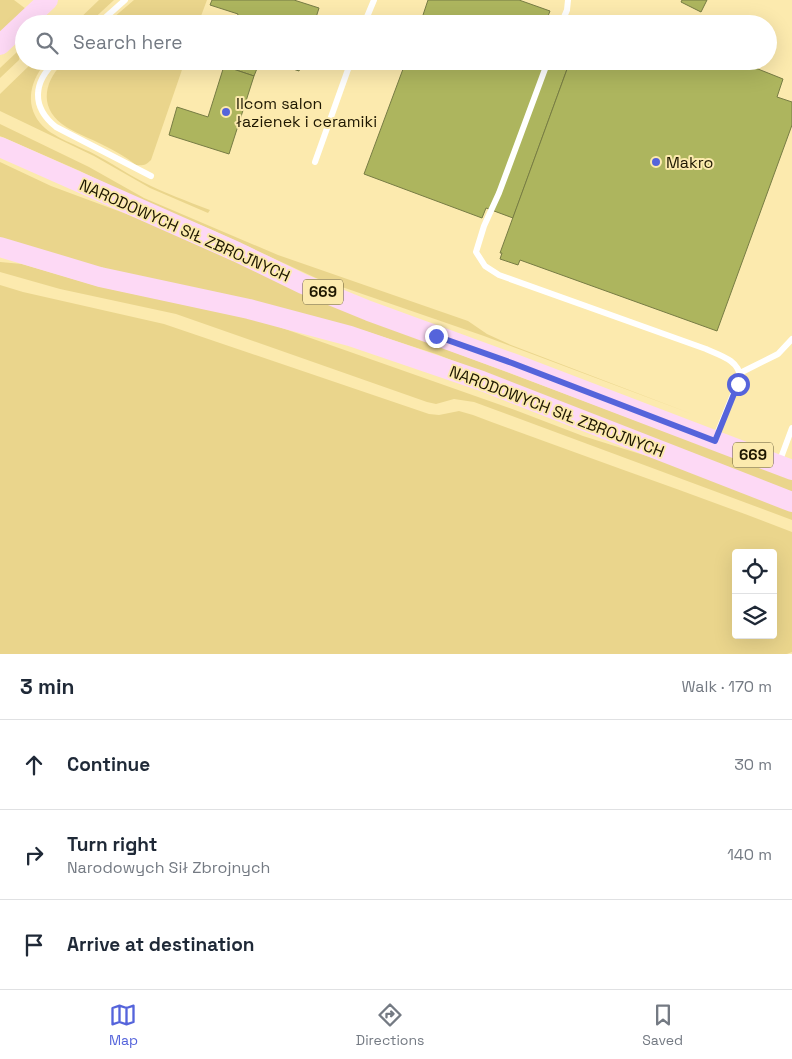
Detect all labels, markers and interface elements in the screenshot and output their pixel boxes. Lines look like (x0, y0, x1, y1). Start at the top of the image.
search box (15, 15, 777, 70)
icon: search (33, 29, 61, 57)
text: Search here (73, 30, 183, 55)
place label: Ilcom salon łazienek i ceramiki (236, 93, 377, 132)
marker: Ilcom salon łazienek i ceramiki (220, 106, 232, 118)
place label: Makro (666, 152, 713, 173)
marker: Makro (650, 156, 662, 168)
street label: NARODOWYCH SIŁ ZBROJNYCH (76, 174, 293, 286)
road number: 669 (303, 280, 343, 304)
route end (425, 325, 448, 348)
street label: NARODOWYCH SIŁ ZBROJNYCH (446, 361, 667, 462)
route start (727, 373, 750, 396)
road number: 669 (733, 442, 773, 468)
map controls (732, 549, 777, 639)
button: locate (732, 549, 777, 594)
button: layers (732, 594, 777, 639)
text: 3 min (20, 673, 75, 700)
text: Walk · 170 m (682, 676, 772, 697)
icon: ahead (20, 751, 48, 779)
text: Continue (67, 752, 150, 777)
text: 30 m (734, 754, 772, 775)
text: Turn right (67, 832, 157, 857)
icon: right (20, 841, 48, 869)
text: 140 m (727, 844, 772, 865)
text: Narodowych Sił Zbrojnych (67, 857, 270, 878)
icon: arrive (20, 931, 48, 959)
text: Arrive at destination (67, 932, 255, 957)
tab: Map (109, 1001, 138, 1049)
tab: Directions (356, 1001, 424, 1049)
tab: Saved (642, 1001, 683, 1049)

